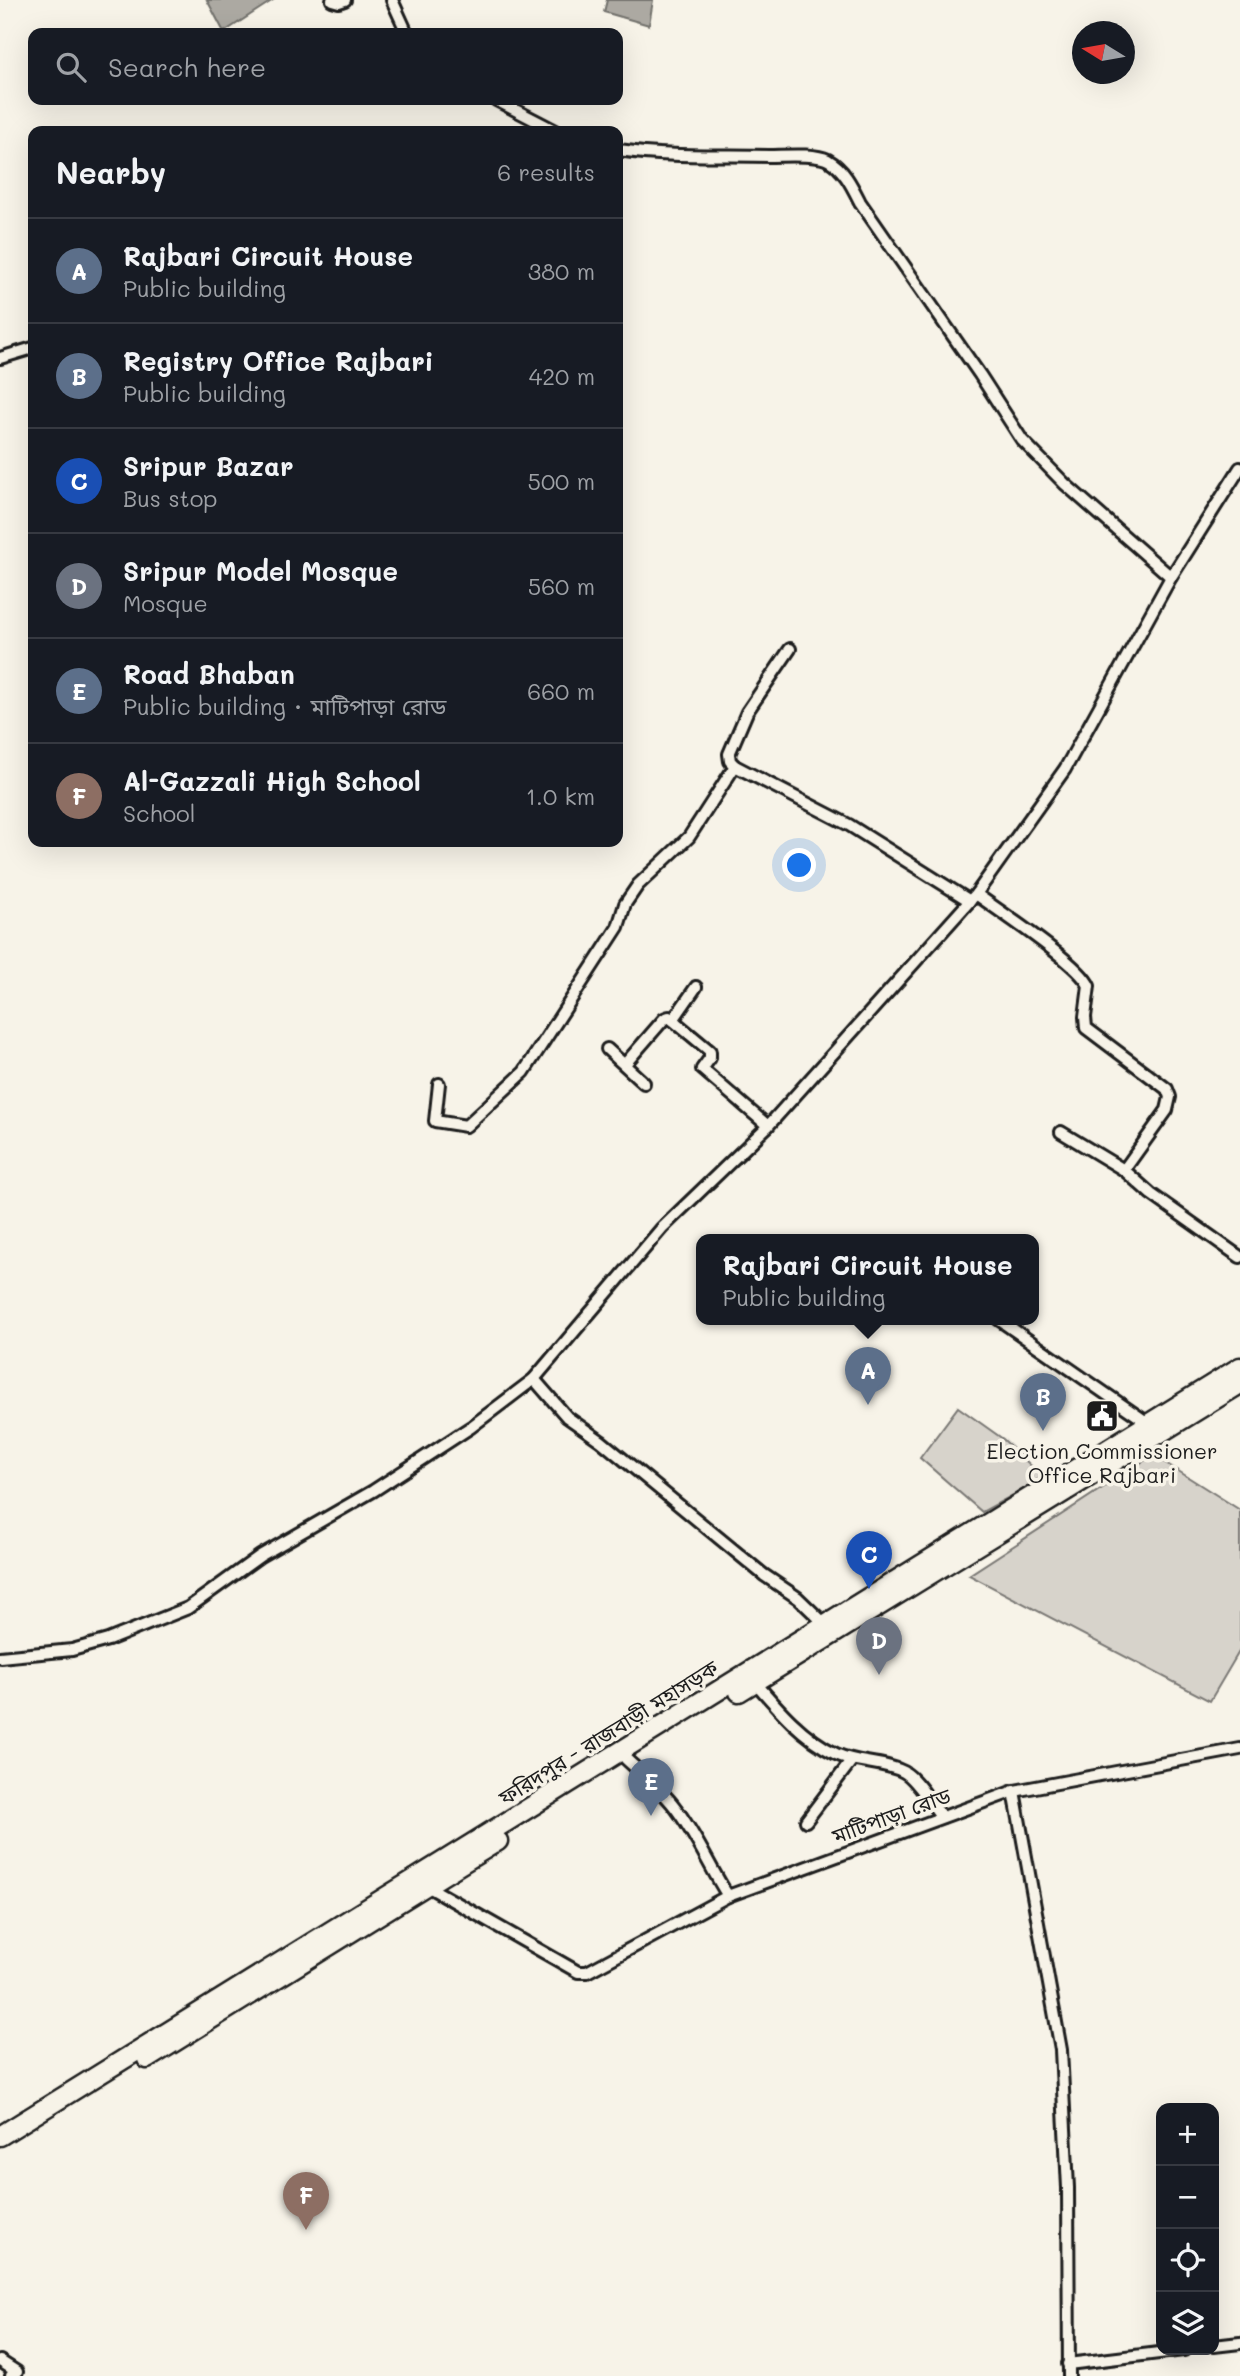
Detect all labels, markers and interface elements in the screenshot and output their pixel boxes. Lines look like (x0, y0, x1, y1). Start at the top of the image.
north arrow (1072, 21, 1135, 84)
search box (28, 28, 623, 105)
icon: search (52, 48, 90, 86)
text: Search here (108, 50, 266, 84)
text: Nearby (56, 152, 166, 192)
text: 6 results (497, 157, 595, 187)
text: Rajbari Circuit House (123, 239, 413, 273)
text: A (71, 256, 87, 286)
text: 380 m (528, 256, 595, 286)
text: Public building (123, 273, 286, 303)
text: Registry Office Rajbari (123, 344, 434, 378)
text: B (71, 361, 87, 391)
text: 420 m (529, 361, 595, 391)
text: Public building (123, 378, 286, 408)
text: Sripur Bazar (123, 449, 293, 483)
text: C (70, 466, 88, 496)
text: 500 m (528, 466, 595, 496)
text: Bus stop (123, 483, 218, 513)
text: Sripur Model Mosque (123, 554, 398, 588)
text: D (71, 571, 87, 601)
text: 560 m (528, 571, 595, 601)
text: Mosque (123, 588, 208, 618)
text: Road Bhaban (123, 657, 295, 691)
text: E (72, 676, 86, 706)
text: 660 m (527, 676, 595, 706)
text: Public building · মাটিপাড়া রোড (123, 691, 446, 721)
text: Al-Gazzali High School (123, 764, 421, 798)
text: F (72, 781, 86, 811)
text: 1.0 km (526, 781, 595, 811)
text: School (123, 798, 196, 828)
your location (782, 848, 816, 882)
popup (696, 1234, 1039, 1325)
text: Rajbari Circuit House (723, 1248, 1012, 1282)
text: Public building (723, 1282, 885, 1312)
pin: A (845, 1347, 891, 1405)
pin: B (1020, 1373, 1066, 1431)
public building icon: Election Commissioner Office Rajbari (1083, 1397, 1121, 1435)
place label: Election Commissioner Office Rajbari (987, 1437, 1217, 1488)
pin: C (846, 1531, 892, 1589)
pin: D (856, 1617, 902, 1675)
street label: ফরিদপুর - রাজবাড়ী মহাসড়ক (493, 1653, 723, 1811)
pin: E (628, 1758, 674, 1816)
street label: মাটিপাড়া রোড (827, 1781, 955, 1849)
map controls (1156, 2103, 1219, 2355)
button: + (1156, 2103, 1219, 2166)
button: − (1156, 2166, 1219, 2229)
pin: F (283, 2172, 329, 2230)
button: locate (1156, 2229, 1219, 2292)
button: layers (1156, 2292, 1219, 2355)

